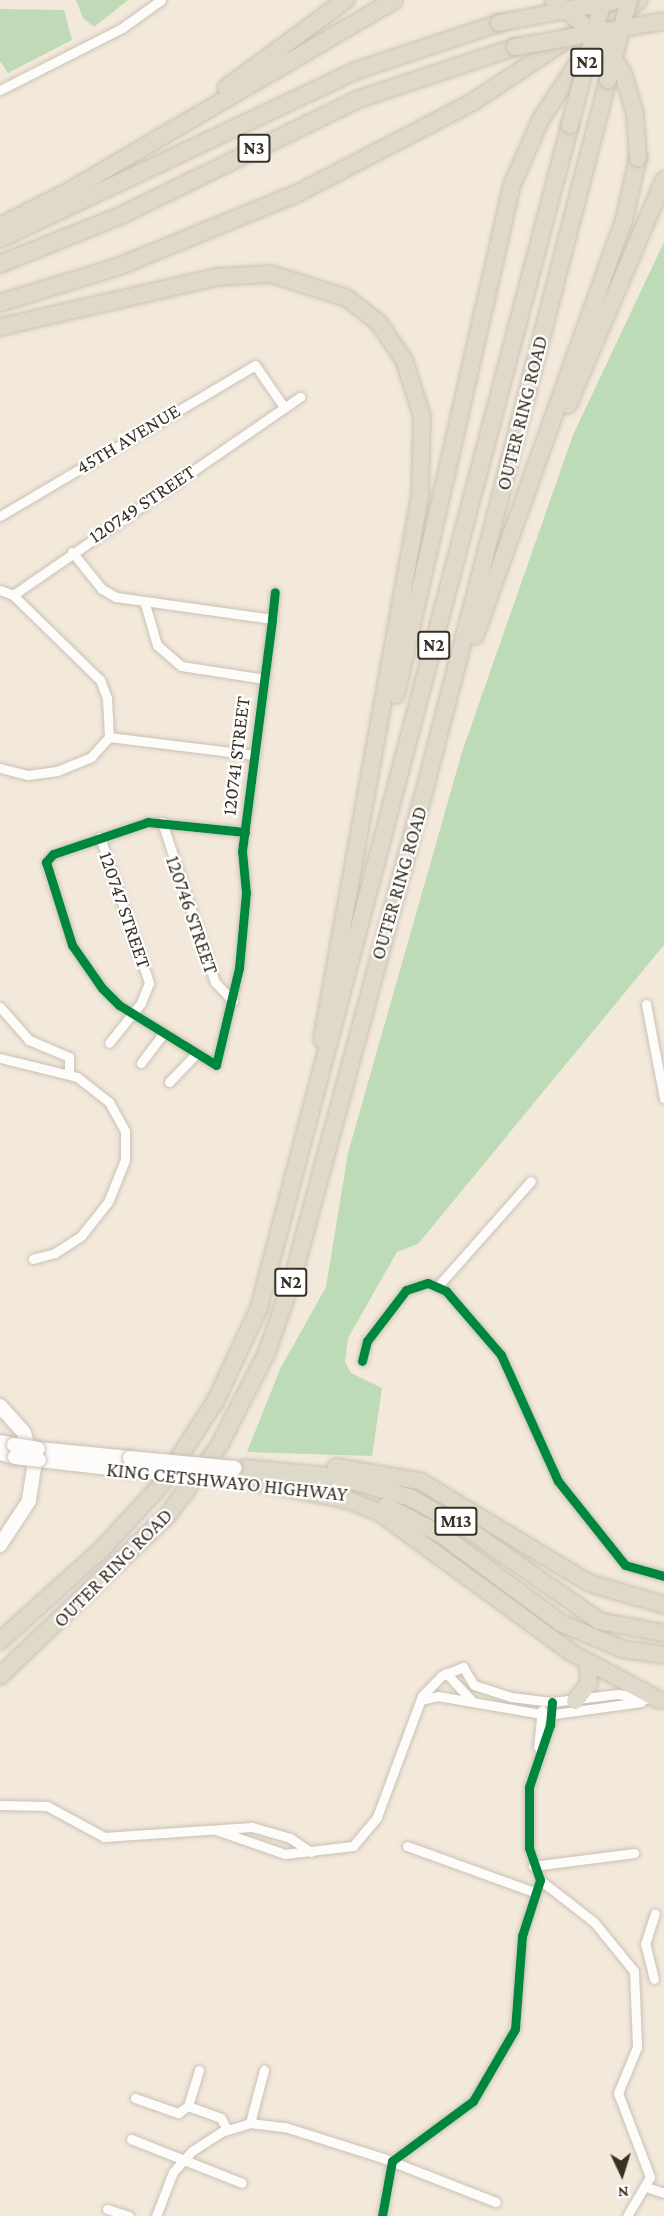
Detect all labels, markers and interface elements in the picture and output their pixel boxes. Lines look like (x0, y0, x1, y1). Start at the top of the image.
road number: N2 (569, 47, 605, 77)
road number: N3 (236, 133, 272, 163)
street label: OUTER RING ROAD (491, 333, 553, 493)
street label: 45TH AVENUE (72, 398, 184, 480)
street label: 120749 STREET (84, 460, 200, 548)
road number: N2 (416, 630, 452, 660)
street label: 120741 STREET (217, 695, 255, 817)
street label: OUTER RING ROAD (366, 804, 432, 962)
street label: 120747 STREET (94, 848, 156, 972)
street label: 120746 STREET (161, 853, 223, 977)
road number: N2 (273, 1267, 309, 1297)
street label: KING CETSHWAYO HIGHWAY (105, 1457, 349, 1507)
street label: OUTER RING ROAD (48, 1503, 178, 1633)
road number: M13 (434, 1506, 478, 1536)
north arrow (592, 2144, 652, 2204)
text: N (617, 2184, 629, 2201)

